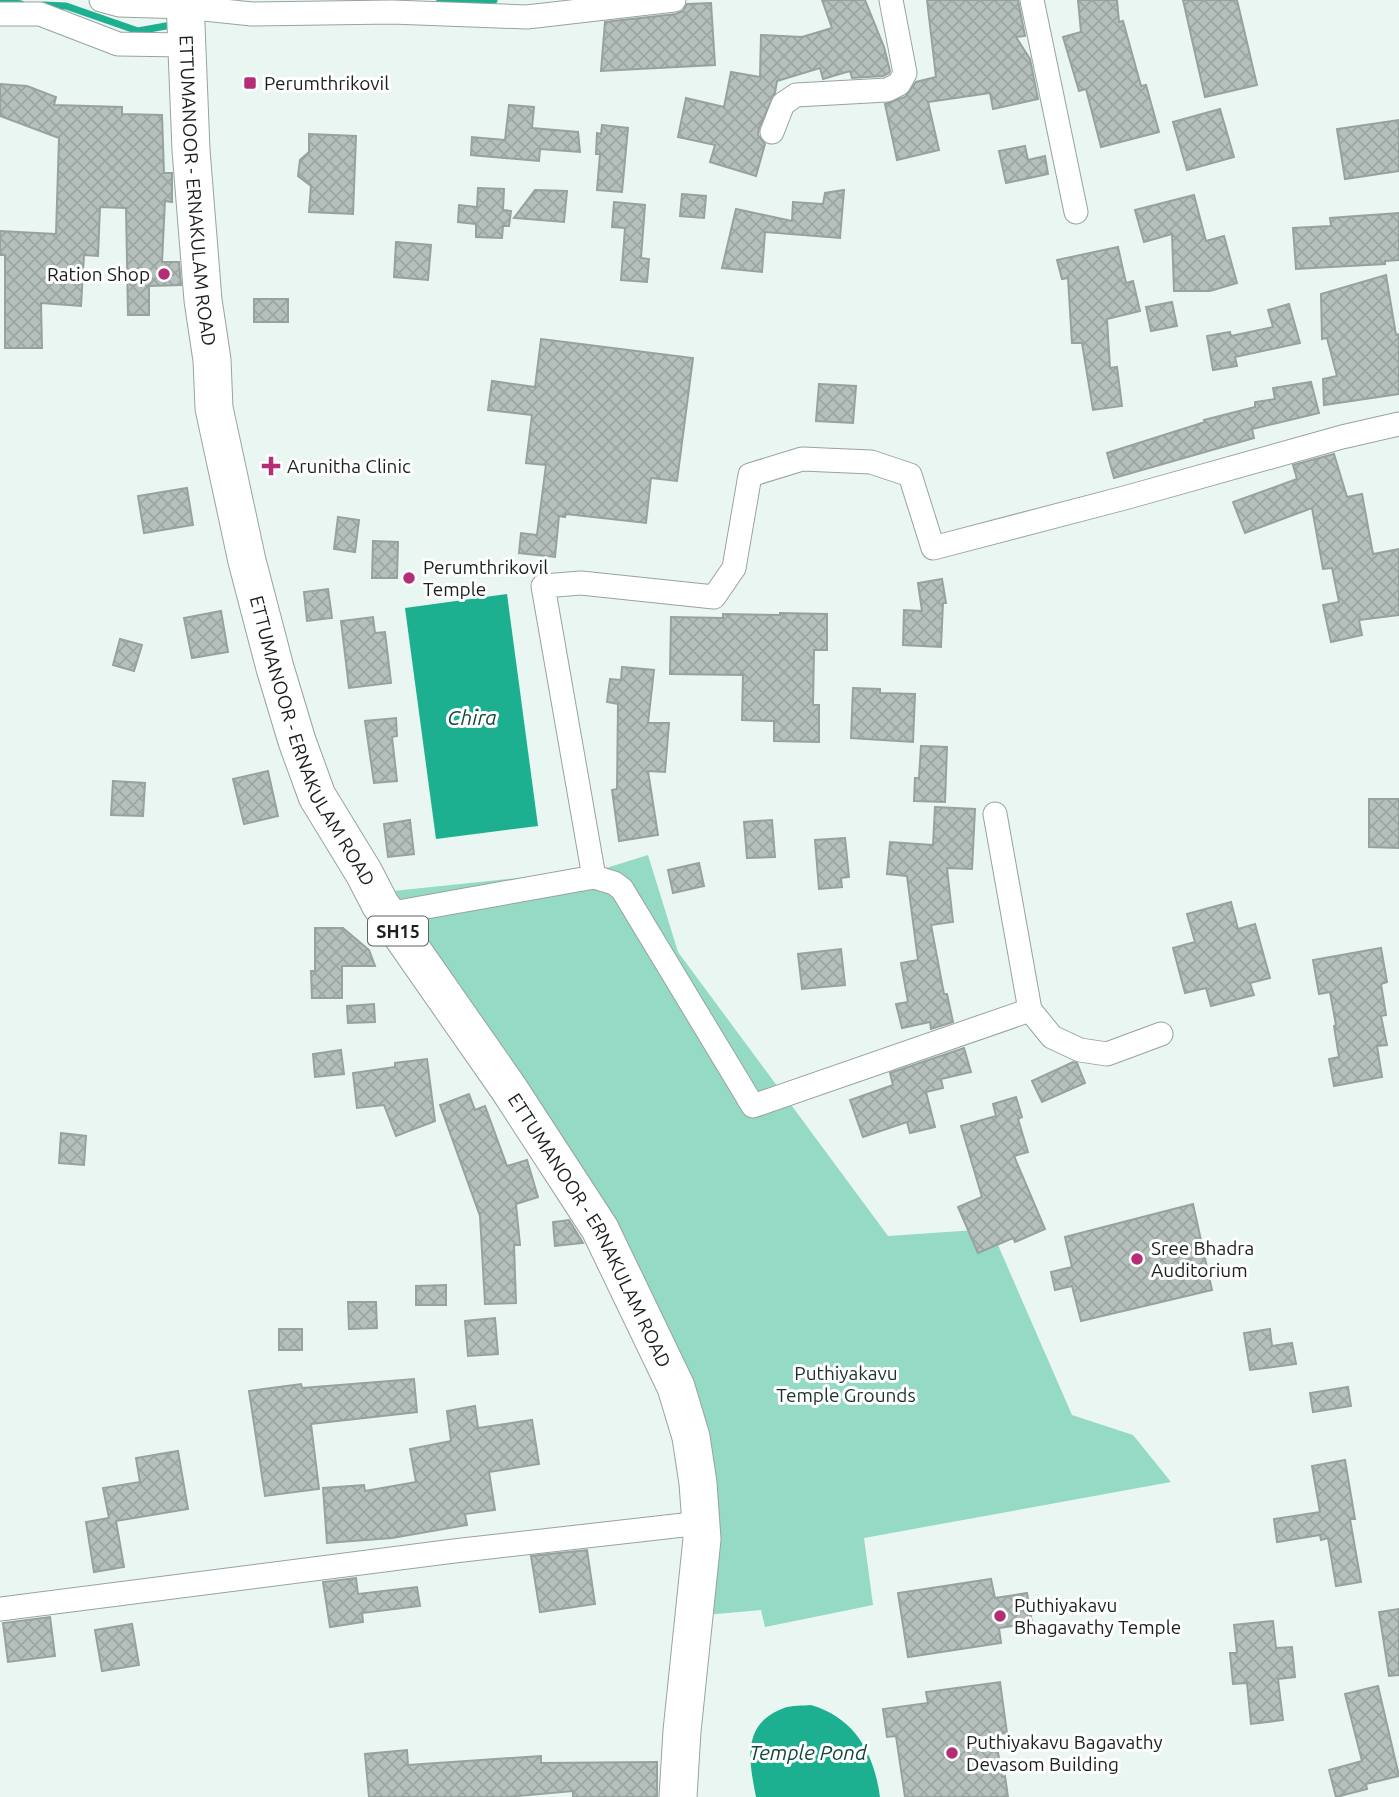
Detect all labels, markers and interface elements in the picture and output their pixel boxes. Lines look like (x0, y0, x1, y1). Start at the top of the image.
street label: ETTUMANOOR - ERNAKULAM ROAD (175, 35, 221, 347)
place label: Perumthrikovil (264, 72, 389, 94)
marker: Perumthrikovil (242, 75, 258, 91)
place label: Ration Shop (47, 263, 150, 285)
marker: Ration Shop (156, 266, 172, 282)
place label: Arunitha Clinic (287, 455, 411, 477)
marker: Arunitha Clinic (261, 456, 281, 476)
place label: Perumthrikovil Temple (423, 556, 548, 600)
marker: Perumthrikovil Temple (401, 570, 417, 586)
street label: ETTUMANOOR - ERNAKULAM ROAD (246, 593, 380, 889)
water label: Chira (447, 705, 497, 729)
road number: SH15 (368, 916, 428, 946)
street label: ETTUMANOOR - ERNAKULAM ROAD (504, 1089, 676, 1371)
place label: Sree Bhadra Auditorium (1151, 1237, 1254, 1281)
marker: Sree Bhadra Auditorium (1129, 1251, 1145, 1267)
park label: Puthiyakavu Temple Grounds (776, 1362, 916, 1406)
place label: Puthiyakavu Bhagavathy Temple (1014, 1594, 1181, 1638)
marker: Puthiyakavu Bhagavathy Temple (992, 1608, 1008, 1624)
place label: Puthiyakavu Bagavathy Devasom Building (966, 1731, 1163, 1775)
water label: Temple Pond (749, 1740, 868, 1764)
marker: Puthiyakavu Bagavathy Devasom Building (944, 1745, 960, 1761)

